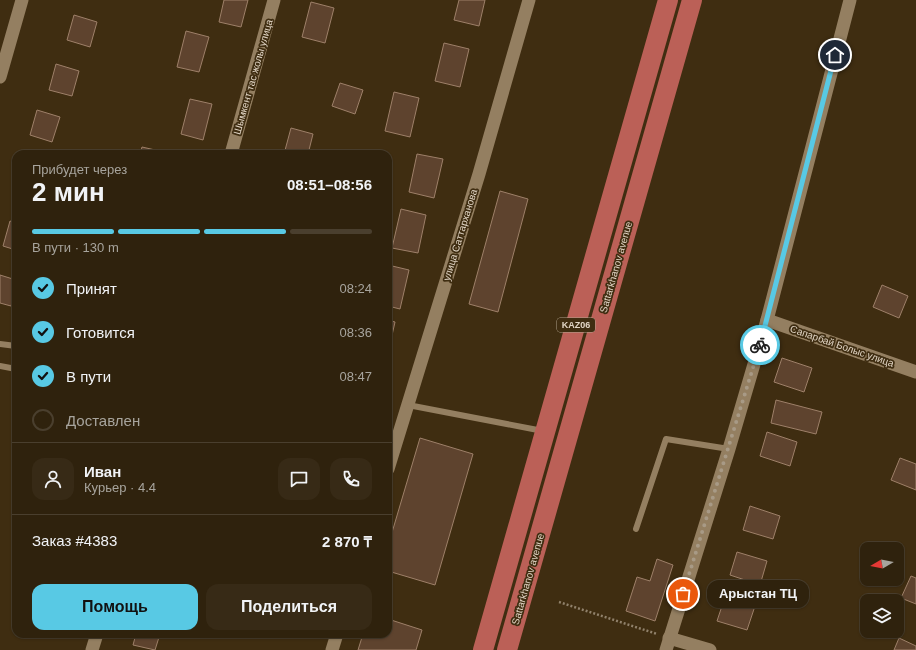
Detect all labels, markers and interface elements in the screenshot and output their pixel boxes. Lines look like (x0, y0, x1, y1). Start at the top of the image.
street label: Шымкент тас жолы улица (231, 18, 275, 136)
pin (818, 38, 852, 72)
icon: home (824, 44, 846, 66)
text: Прибудет через (32, 162, 127, 177)
text: 08:51–08:56 (287, 176, 372, 193)
text: 2 мин (32, 177, 105, 207)
street label: улица Саттарханова (441, 187, 479, 282)
street label: Sattarkhanov avenue (598, 220, 634, 314)
text: В пути · 130 m (32, 240, 119, 255)
icon: check (32, 277, 54, 299)
text: Принят (66, 280, 117, 297)
text: 08:24 (339, 281, 372, 296)
road number: KАZ06 (557, 318, 595, 332)
icon: check (32, 321, 54, 343)
street label: Сапарбай Болыс улица (789, 323, 896, 369)
text: Готовится (66, 324, 135, 341)
text: 08:36 (339, 325, 372, 340)
courier (740, 325, 780, 365)
icon: bike (749, 334, 771, 356)
icon: check (32, 365, 54, 387)
text: В пути (66, 368, 111, 385)
text: 08:47 (339, 369, 372, 384)
text: Доставлен (66, 412, 140, 429)
button: person (32, 458, 74, 500)
button: chat (278, 458, 320, 500)
button: phone (330, 458, 372, 500)
text: Иван (84, 463, 121, 480)
text: Курьер · 4.4 (84, 480, 156, 495)
text: Заказ #4383 (32, 532, 117, 549)
street label: Sattarkhanov avenue (510, 532, 546, 626)
text: 2 870 ₸ (322, 533, 372, 550)
north arrow (860, 542, 904, 586)
map controls (860, 542, 904, 638)
pin (666, 577, 700, 611)
callout: Арыстан ТЦ (707, 580, 809, 608)
icon: bag (672, 583, 694, 605)
button: Помощь (32, 584, 198, 630)
button: Поделиться (206, 584, 372, 630)
text: Арыстан ТЦ (719, 586, 797, 601)
button: layers (860, 594, 904, 638)

